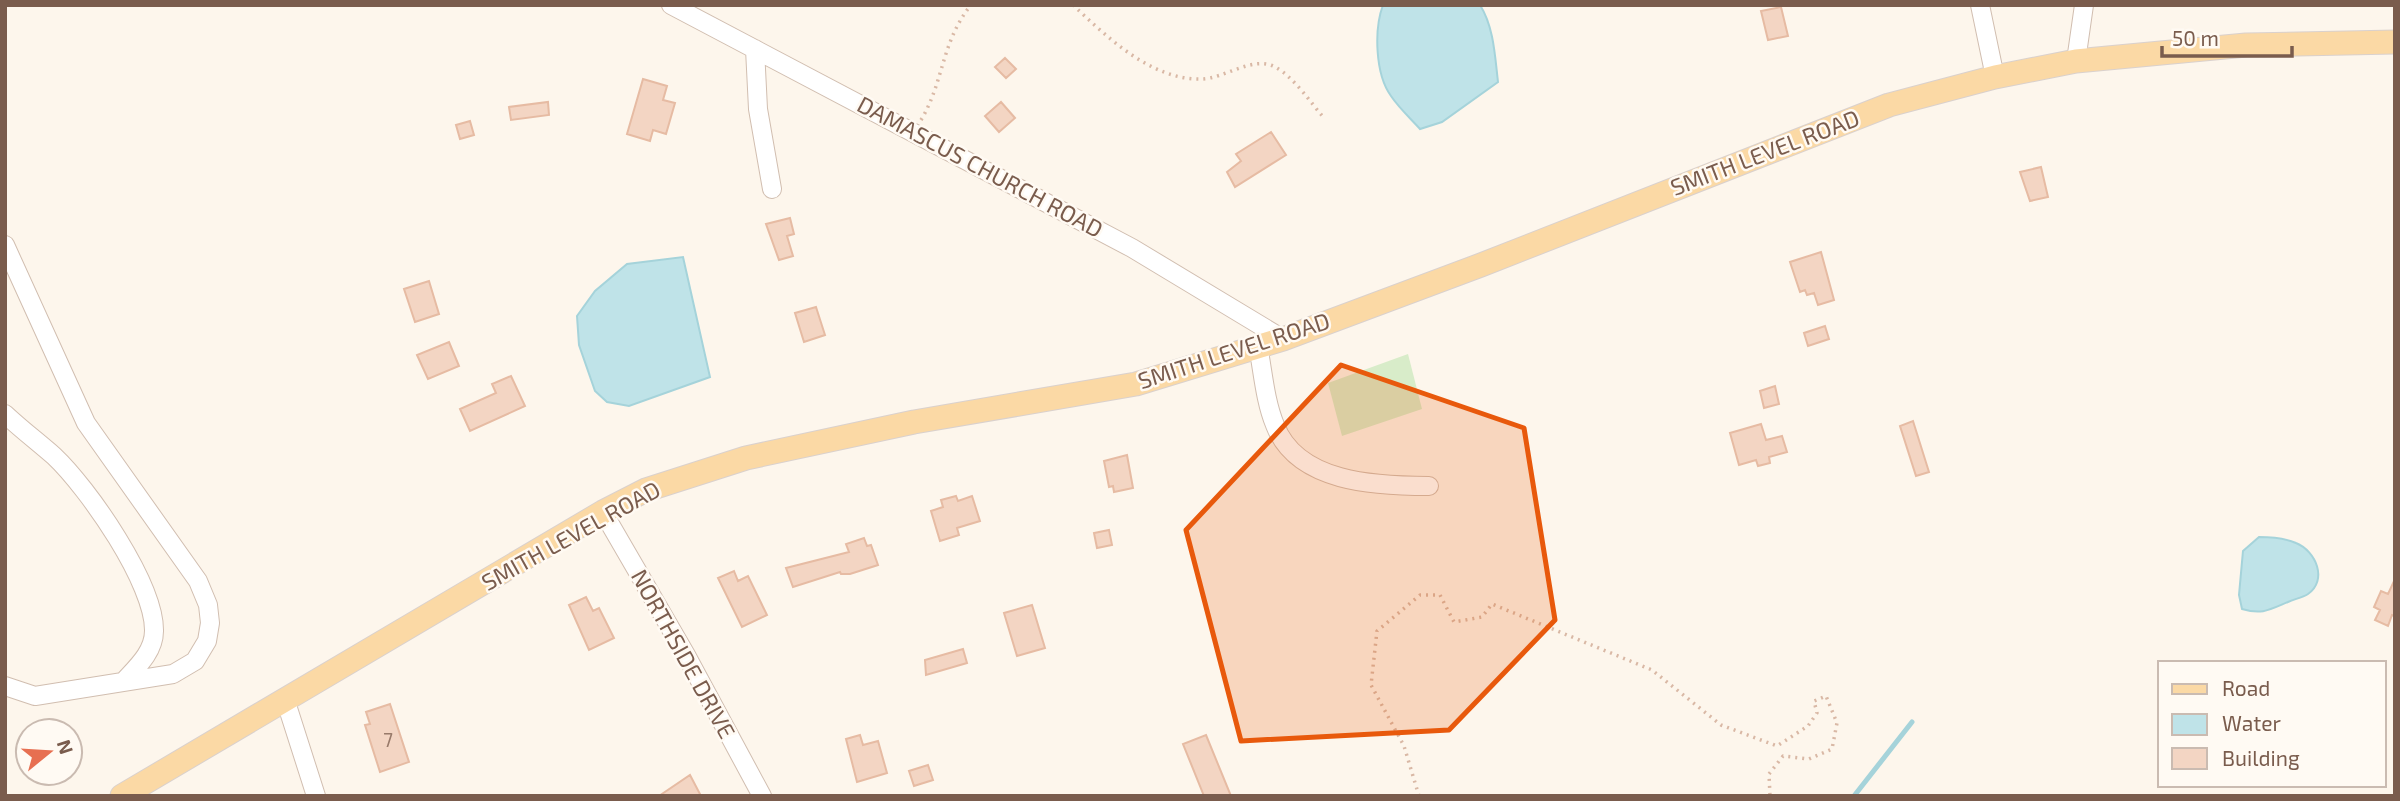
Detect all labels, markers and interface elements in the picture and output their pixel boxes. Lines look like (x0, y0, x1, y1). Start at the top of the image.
scale bar (2162, 14, 2292, 58)
text: 50 m (2172, 25, 2219, 50)
street label: DAMASCUS CHURCH ROAD (853, 89, 1108, 243)
street label: SMITH LEVEL ROAD (1666, 103, 1863, 201)
street label: SMITH LEVEL ROAD (1134, 306, 1333, 394)
street label: SMITH LEVEL ROAD (476, 474, 665, 596)
street label: NORTHSIDE DRIVE (626, 564, 742, 743)
legend (2158, 661, 2386, 787)
text: Road (2222, 675, 2270, 700)
text: Water (2222, 710, 2281, 735)
north arrow (14, 717, 84, 787)
house number: 7 (383, 728, 393, 751)
text: N (53, 737, 79, 757)
text: Building (2222, 745, 2300, 770)

